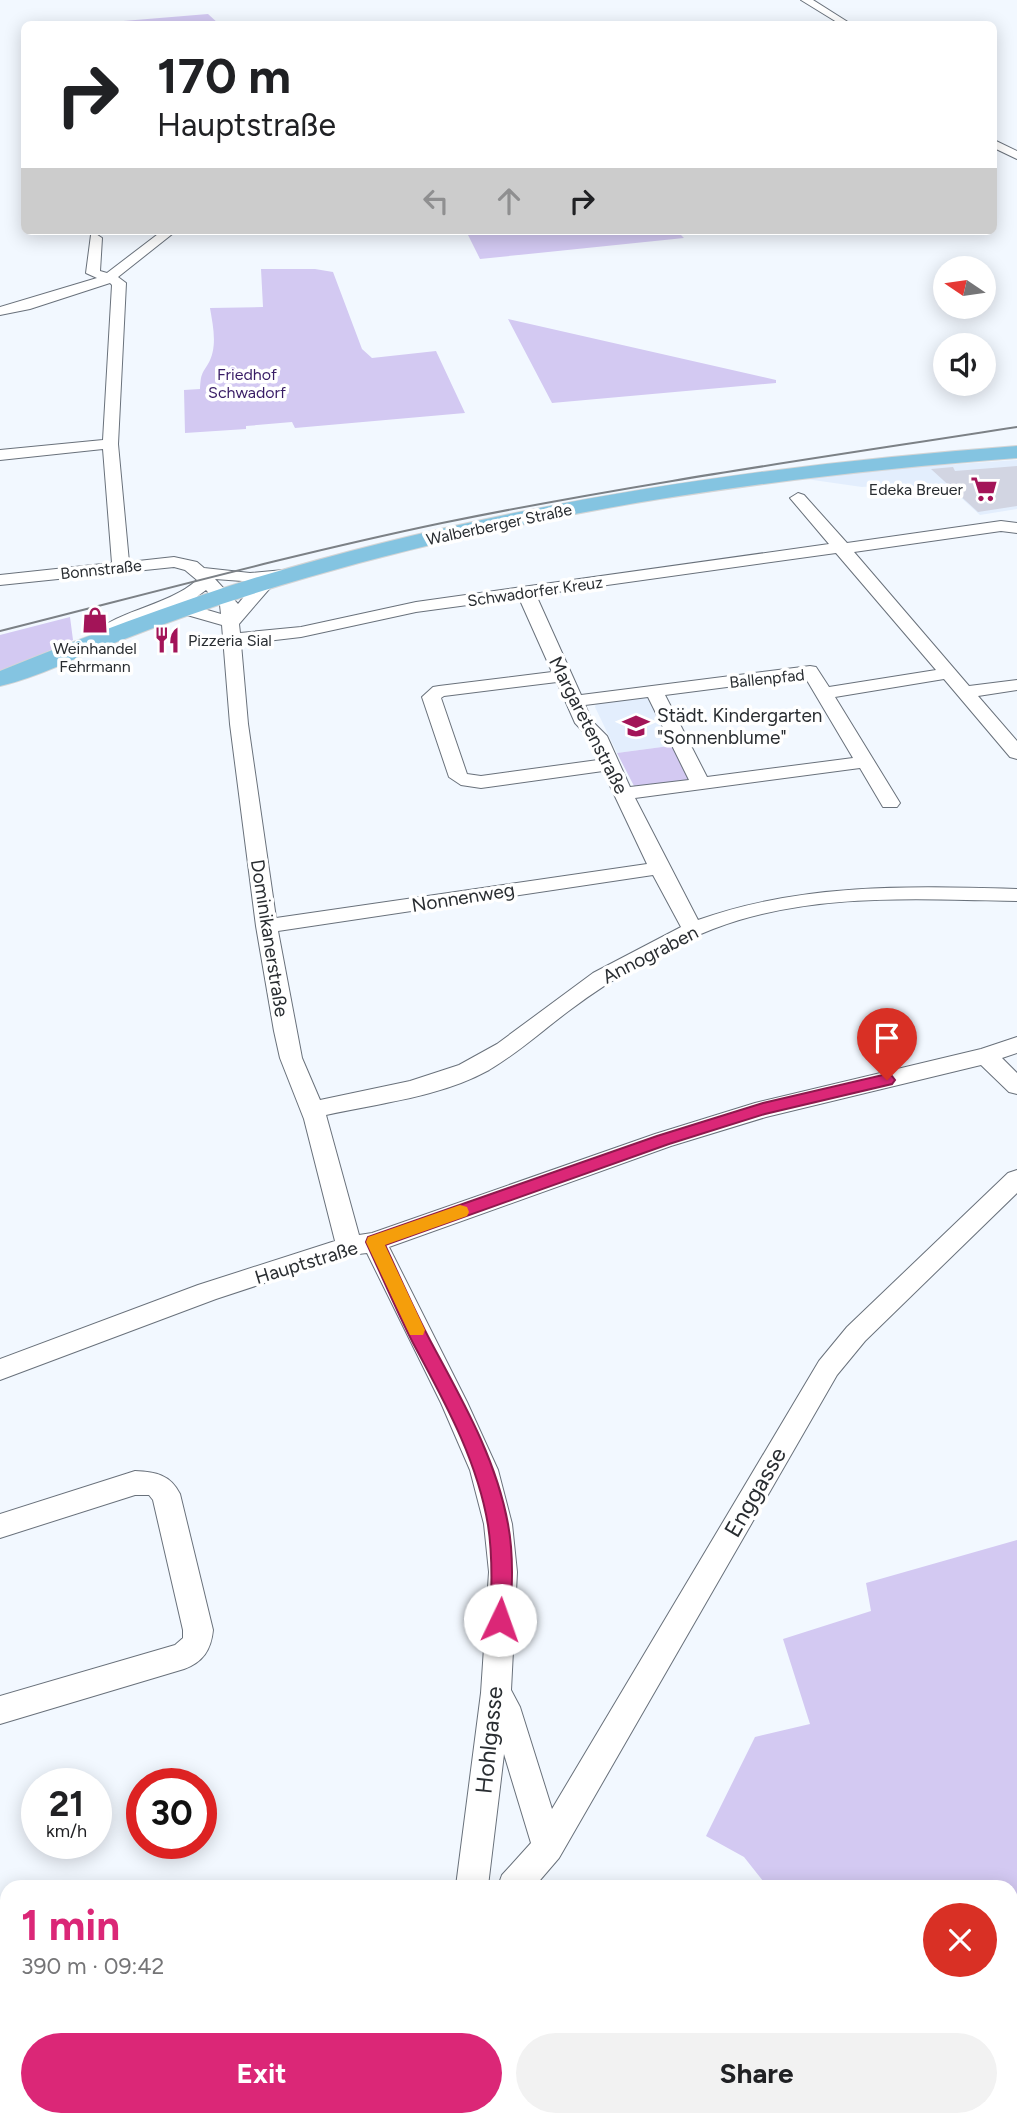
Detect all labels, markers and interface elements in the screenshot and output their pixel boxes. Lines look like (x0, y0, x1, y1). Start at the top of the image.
text: 170 m (157, 46, 291, 105)
icon: right (42, 49, 133, 140)
text: Hauptstraße (157, 106, 336, 144)
icon: left (417, 182, 455, 220)
icon: ahead (490, 182, 528, 220)
icon: right (563, 182, 601, 220)
north arrow (933, 256, 996, 318)
map controls (933, 256, 996, 396)
button: sound (933, 333, 996, 396)
park label: Friedhof Schwadorf (208, 365, 286, 402)
supermarket icon: Edeka Breuer (969, 474, 999, 504)
place label: Edeka Breuer (869, 480, 964, 499)
street label: Walberberger Straße (425, 500, 574, 549)
street label: Bonnstraße (59, 556, 143, 583)
street label: Schwadorfer Kreuz (466, 573, 604, 610)
shop icon: Weinhandel Fehrmann (80, 605, 110, 635)
restaurant icon: Pizzeria Sial (152, 625, 182, 655)
place label: Pizzeria Sial (188, 631, 272, 650)
place label: Weinhandel Fehrmann (53, 639, 137, 676)
street label: Margaretenstraße (544, 653, 633, 798)
street label: Ballenpfad (729, 665, 806, 692)
place label: Städt. Kindergarten "Sonnenblume" (657, 704, 822, 749)
school or university icon: Städt. Kindergarten "Sonnenblume" (621, 711, 651, 741)
street label: Dominikanerstraße (246, 858, 293, 1018)
street label: Nonnenweg (410, 878, 516, 917)
street label: Annograben (598, 920, 702, 988)
pin (857, 1008, 917, 1080)
icon: arrive (868, 1019, 906, 1057)
street label: Hauptstraße (252, 1236, 360, 1289)
street label: Enggasse (718, 1442, 792, 1542)
position arrow (463, 1583, 537, 1657)
street label: Hohlgasse (469, 1685, 509, 1795)
speed limit sign: 30 (126, 1768, 217, 1859)
text: 21 (49, 1783, 84, 1825)
text: km/h (46, 1820, 87, 1842)
text: 1 min (21, 1900, 120, 1951)
button: close (923, 1903, 997, 1977)
text: 390 m · 09:42 (21, 1952, 164, 1980)
button: Exit (21, 2033, 502, 2113)
button: Share (516, 2033, 997, 2113)

